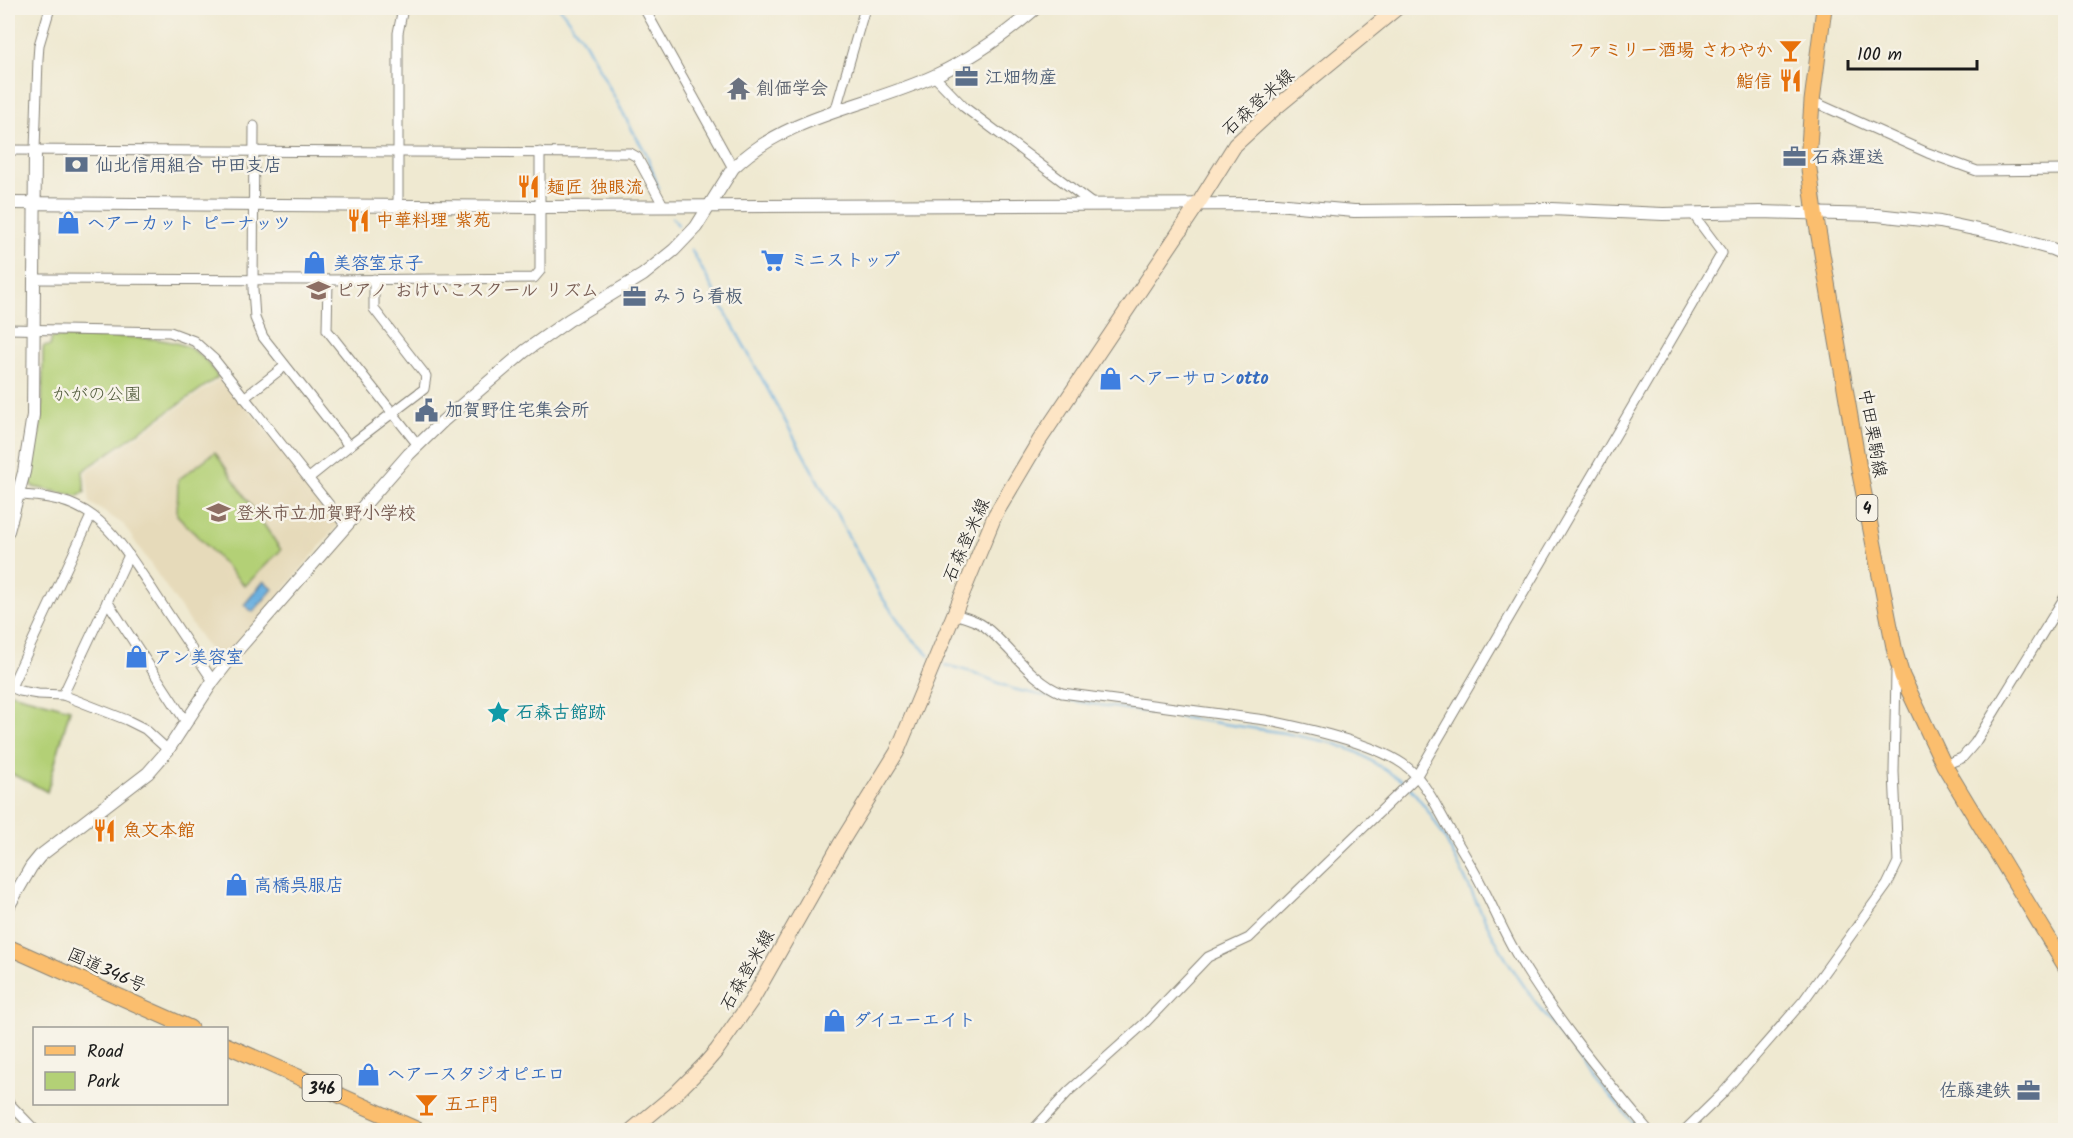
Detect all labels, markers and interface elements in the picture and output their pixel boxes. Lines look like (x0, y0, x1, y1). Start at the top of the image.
scale bar (1848, 33, 1977, 71)
place label: ファミリー酒場 さわやか (1568, 37, 1773, 66)
bar icon: ファミリー酒場 さわやか (1778, 37, 1804, 63)
text: 100 m (1857, 41, 1902, 70)
street label: 石森登米線 (1216, 62, 1302, 144)
office icon: 江畑物産 (954, 64, 980, 90)
place label: 江畑物産 (985, 64, 1057, 93)
place label: 鮨信 (1736, 68, 1772, 97)
restaurant icon: 鮨信 (1777, 68, 1803, 94)
temple icon: 創価学会 (725, 75, 751, 101)
place label: 創価学会 (756, 75, 828, 104)
office icon: 石森運送 (1781, 144, 1807, 170)
place label: 石森運送 (1812, 144, 1884, 173)
bank icon: 仙北信用組合 中田支店 (64, 152, 90, 178)
place label: 仙北信用組合 中田支店 (95, 152, 282, 181)
restaurant icon: 麺匠 独眼流 (516, 174, 542, 200)
place label: 麺匠 独眼流 (547, 174, 644, 203)
restaurant icon: 中華料理 紫苑 (345, 207, 371, 233)
place label: 中華料理 紫苑 (376, 207, 491, 236)
shop icon: ヘアーカット ピーナッツ (56, 210, 82, 236)
place label: ヘアーカット ピーナッツ (87, 210, 291, 239)
supermarket icon: ミニストップ (759, 247, 785, 273)
place label: ミニストップ (790, 247, 900, 276)
shop icon: 美容室京子 (302, 250, 328, 276)
place label: 美容室京子 (333, 250, 423, 279)
school or university icon: ピアノ おけいこスクール リズム (305, 277, 331, 303)
place label: ピアノ おけいこスクール リズム (336, 277, 599, 306)
office icon: みうら看板 (622, 283, 648, 309)
place label: みうら看板 (653, 283, 743, 312)
shop icon: ヘアーサロンotto (1097, 365, 1123, 391)
place label: ヘアーサロンotto (1128, 365, 1269, 394)
park label: かがの公園 (52, 381, 142, 410)
street label: 中田栗駒線 (1849, 386, 1894, 480)
public building icon: 加賀野住宅集会所 (414, 397, 440, 423)
place label: 加賀野住宅集会所 (445, 397, 589, 426)
street label: 石森登米線 (936, 494, 999, 588)
road number: 4 (1856, 495, 1878, 521)
school or university icon: 登米市立加賀野小学校 (205, 500, 231, 526)
place label: 登米市立加賀野小学校 (236, 500, 416, 529)
shop icon: アン美容室 (123, 644, 149, 670)
place label: アン美容室 (154, 644, 244, 673)
place icon: 石森古館跡 (485, 699, 511, 725)
place label: 石森古館跡 (516, 699, 606, 728)
restaurant icon: 魚文本館 (92, 817, 118, 843)
place label: 魚文本館 (123, 817, 195, 846)
shop icon: 高橋呉服店 (223, 872, 249, 898)
place label: 高橋呉服店 (254, 872, 344, 901)
street label: 石森登米線 (713, 925, 783, 1017)
street label: 国道346号 (62, 941, 151, 1002)
shop icon: ダイユーエイト (822, 1007, 848, 1033)
place label: ダイユーエイト (853, 1007, 976, 1036)
legend (33, 1027, 228, 1105)
text: Road (87, 1038, 124, 1067)
shop icon: ヘアースタジオピエロ (356, 1061, 382, 1087)
place label: ヘアースタジオピエロ (387, 1061, 566, 1090)
text: Park (87, 1068, 120, 1097)
road number: 346 (302, 1075, 342, 1101)
place label: 佐藤建鉄 (1939, 1077, 2011, 1106)
office icon: 佐藤建鉄 (2016, 1077, 2042, 1103)
bar icon: 五エ門 (414, 1091, 440, 1117)
place label: 五エ門 (445, 1091, 499, 1120)

